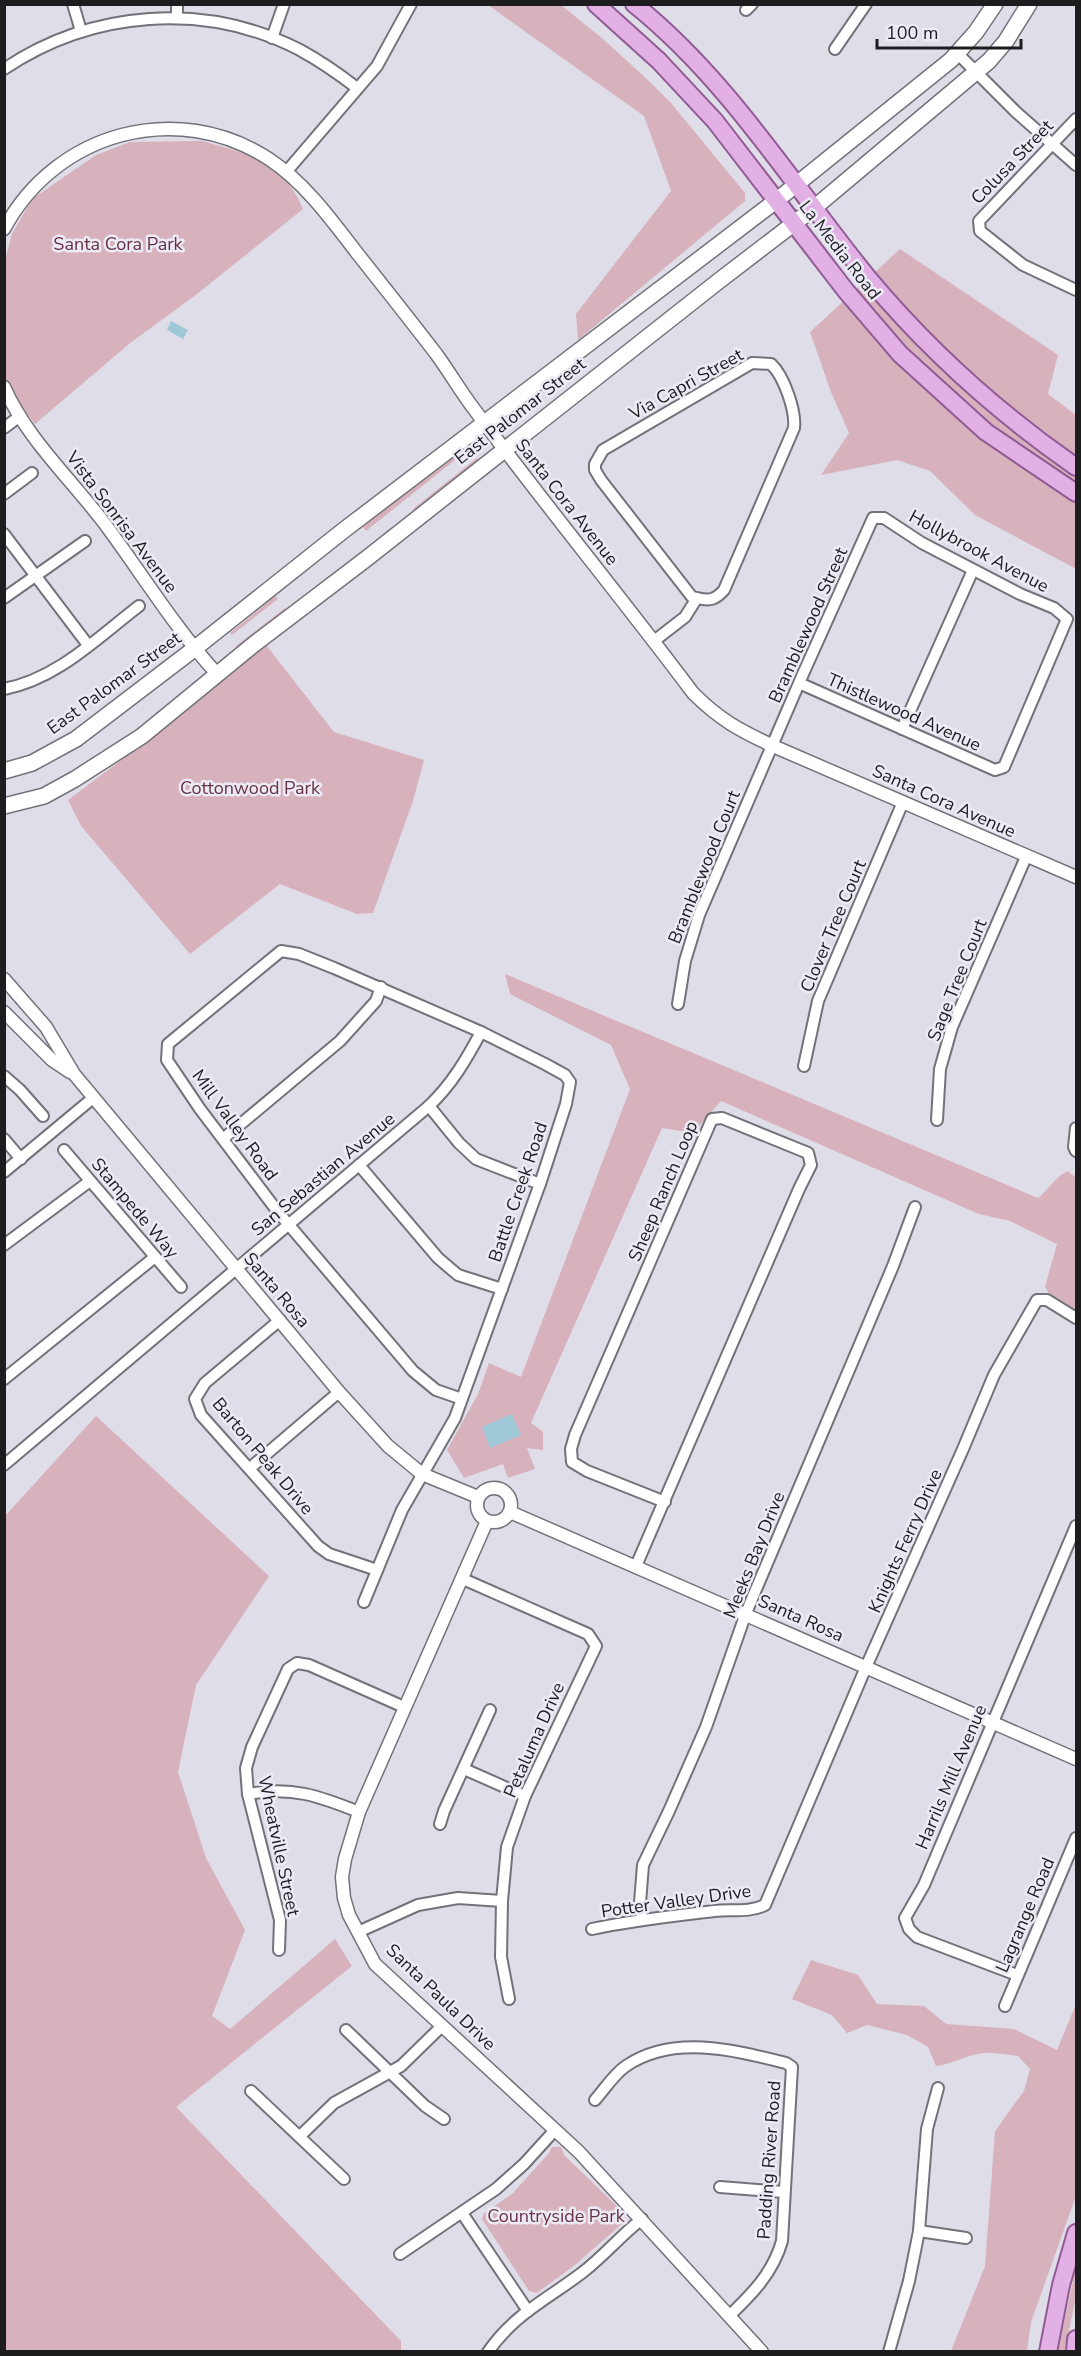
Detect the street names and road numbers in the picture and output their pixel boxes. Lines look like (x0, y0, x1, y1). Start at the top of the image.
street label: Colusa Street (966, 114, 1059, 209)
street label: La Media Road (794, 195, 886, 305)
street label: Via Capri Street (624, 342, 748, 426)
street label: East Palomar Street (449, 352, 591, 470)
street label: Santa Cora Avenue (510, 434, 624, 570)
street label: Vista Sonrisa Avenue (60, 445, 183, 598)
street label: Hollybrook Avenue (905, 504, 1053, 598)
street label: Bramblewood Street (763, 543, 853, 707)
street label: East Palomar Street (42, 626, 186, 740)
street label: Thistlewood Avenue (823, 667, 985, 757)
street label: Santa Cora Avenue (869, 759, 1019, 843)
street label: Bramblewood Court (662, 786, 746, 947)
street label: Clover Tree Court (794, 856, 872, 996)
street label: Sage Tree Court (922, 915, 993, 1045)
street label: Mill Valley Road (187, 1065, 283, 1185)
street label: San Sebastian Avenue (246, 1107, 400, 1241)
street label: Sheep Ranch Loop (623, 1117, 703, 1265)
street label: Battle Creek Road (483, 1119, 553, 1265)
street label: Stampede Way (86, 1153, 185, 1264)
street label: Santa Rosa (238, 1247, 316, 1333)
street label: Barton Peak Drive (207, 1392, 319, 1520)
street label: Knights Ferry Drive (862, 1465, 948, 1617)
street label: Meeks Bay Drive (718, 1488, 790, 1622)
street label: Santa Rosa (754, 1588, 848, 1648)
street label: Petaluma Drive (498, 1678, 570, 1802)
street label: Harrils Mill Avenue (910, 1701, 992, 1853)
street label: Wheatville Street (252, 1774, 306, 1919)
street label: Lagrange Road (990, 1854, 1060, 1976)
street label: Potter Valley Drive (599, 1879, 753, 1923)
street label: Santa Paula Drive (381, 1938, 501, 2056)
street label: Padding River Road (751, 2080, 787, 2240)

